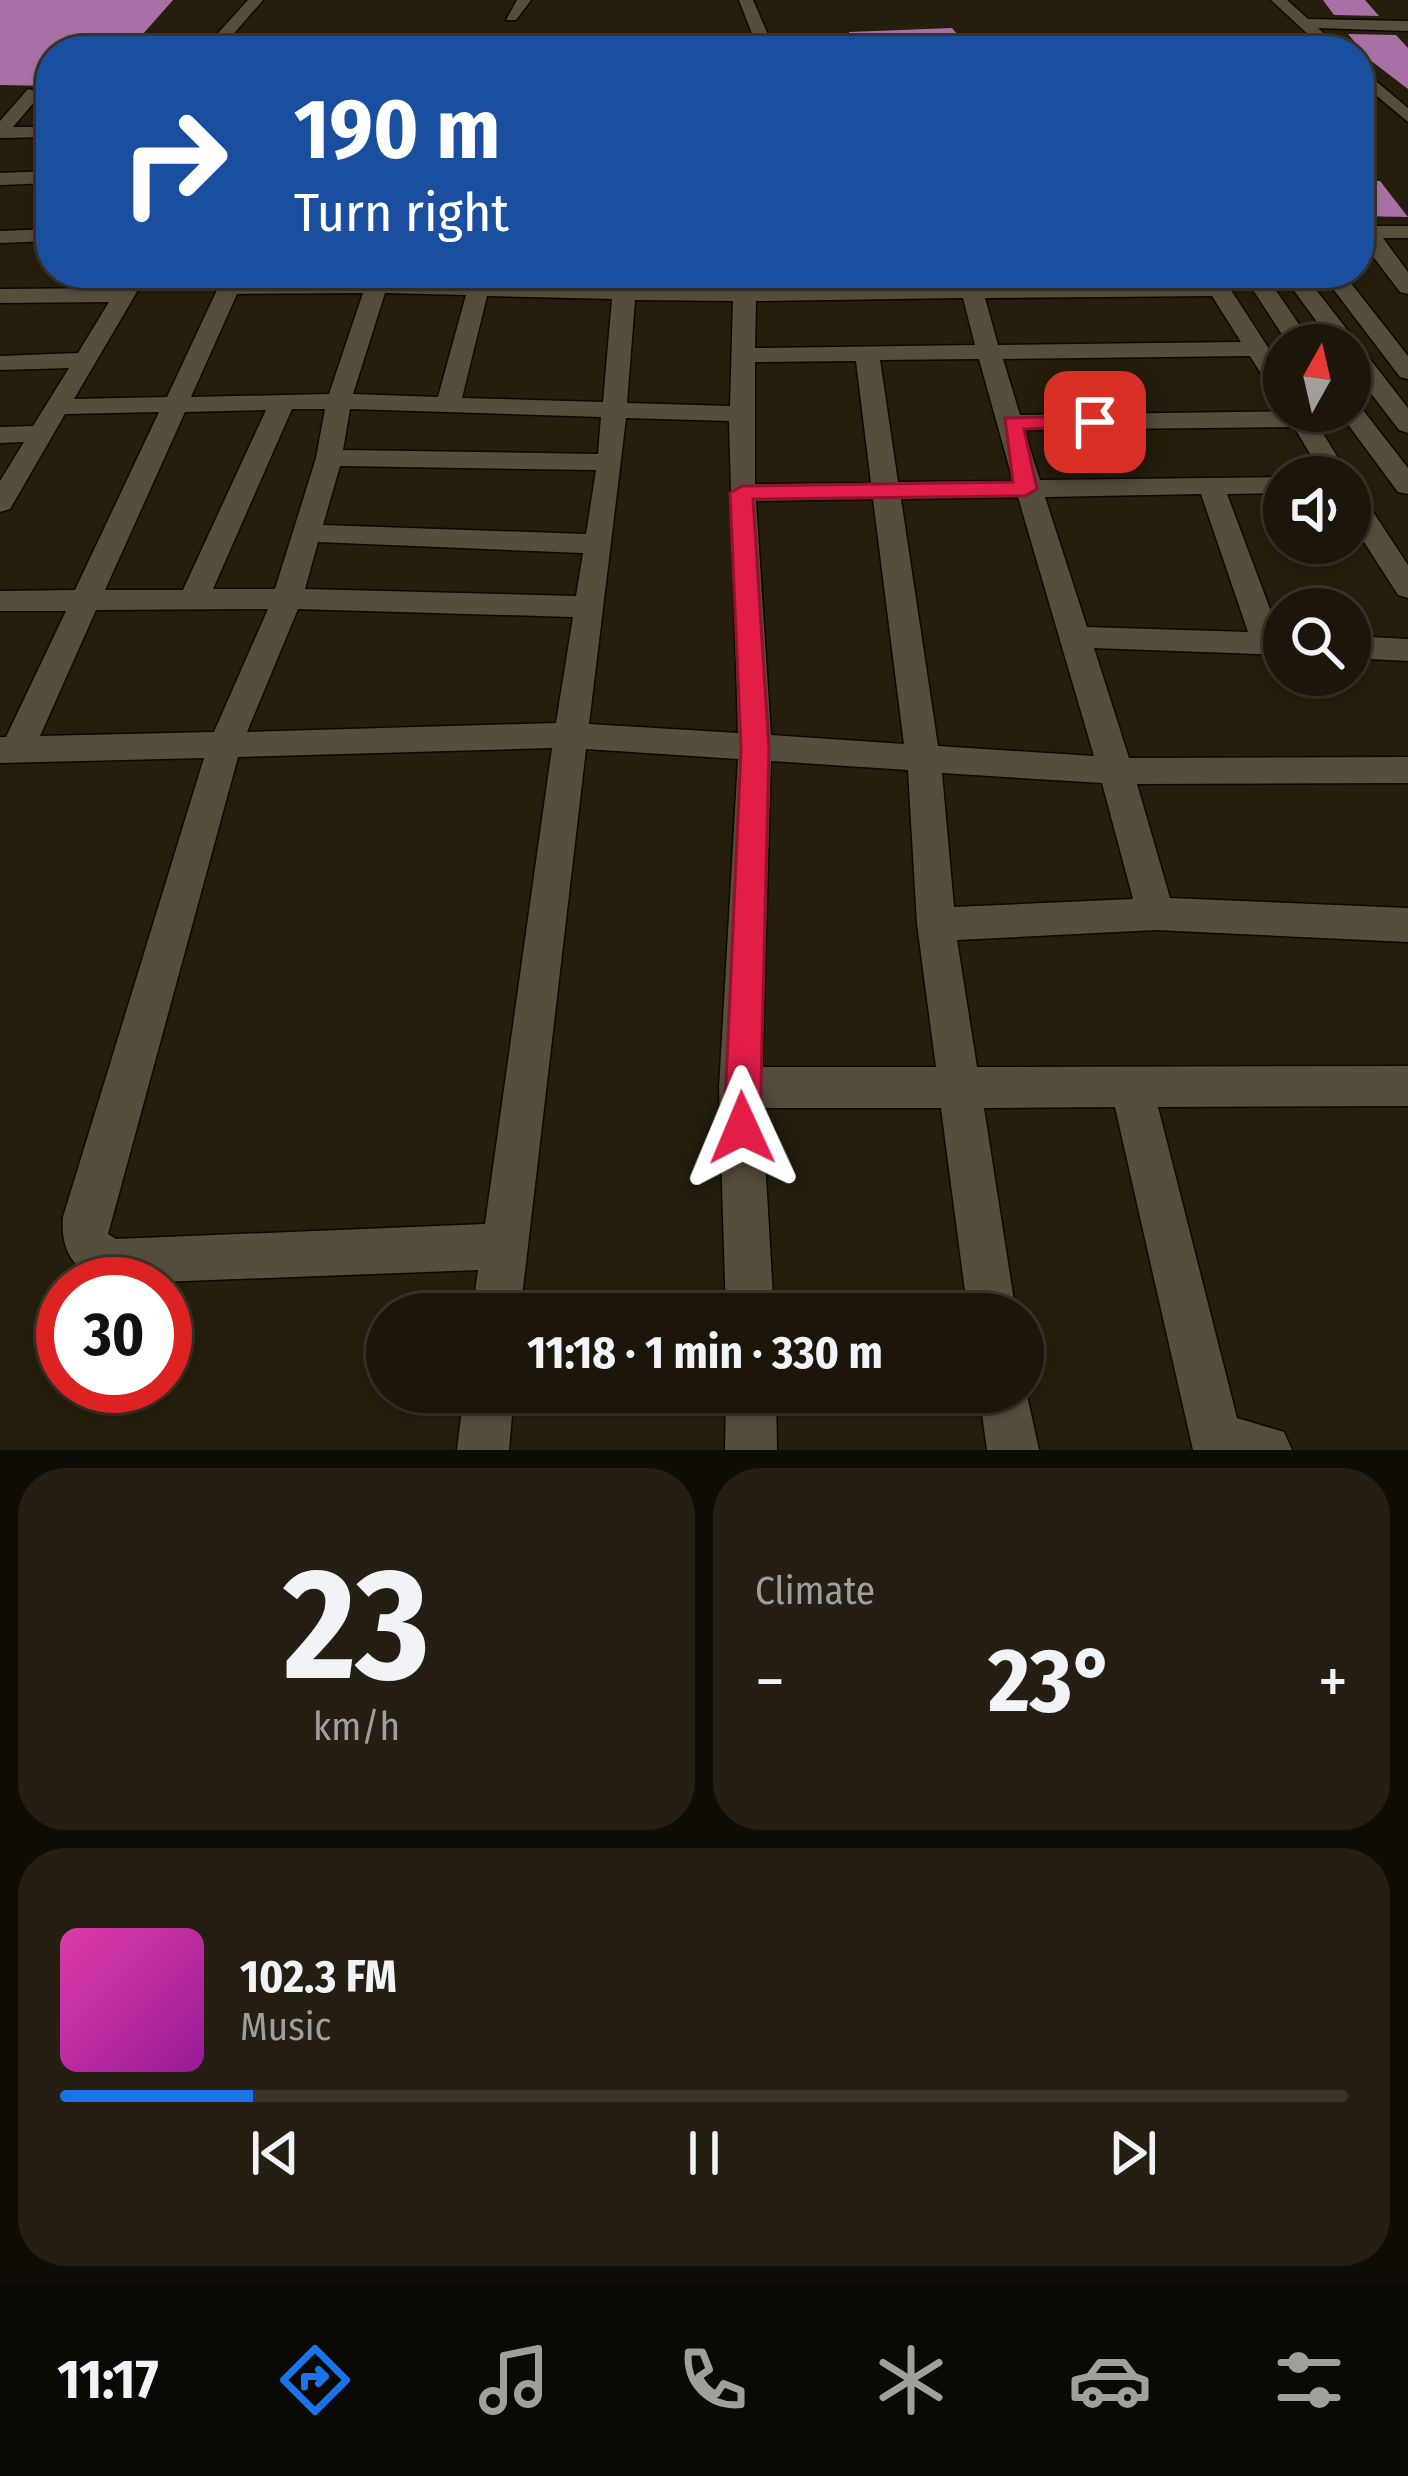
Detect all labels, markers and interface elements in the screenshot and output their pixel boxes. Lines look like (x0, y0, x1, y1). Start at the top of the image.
text: 190 m (294, 79, 500, 180)
icon: right (96, 84, 252, 240)
text: Turn right (294, 181, 509, 245)
north arrow (1263, 324, 1371, 432)
map controls (1263, 324, 1371, 696)
pin (1044, 371, 1146, 473)
icon: arrive (1062, 389, 1128, 455)
button: sound (1263, 456, 1371, 564)
button: search (1263, 588, 1371, 696)
position arrow (679, 1065, 805, 1191)
speed limit sign: 30 (36, 1257, 192, 1413)
text: 11:18 · 1 min · 330 m (527, 1326, 883, 1380)
text: 23 (283, 1532, 430, 1719)
text: Climate (755, 1568, 875, 1614)
text: 23° (988, 1627, 1115, 1735)
text: − (755, 1642, 785, 1721)
text: + (1318, 1642, 1348, 1721)
text: km/h (313, 1704, 400, 1750)
text: 102.3 FM (240, 1950, 397, 2004)
text: Music (240, 2004, 331, 2050)
icon: previous (242, 2120, 308, 2186)
icon: pause (671, 2120, 737, 2186)
icon: next (1100, 2120, 1166, 2186)
icon: directions (273, 2338, 357, 2422)
icon: music (472, 2338, 556, 2422)
icon: phone (671, 2338, 755, 2422)
icon: climate (869, 2338, 953, 2422)
icon: car (1068, 2338, 1152, 2422)
icon: filters (1267, 2338, 1351, 2422)
text: 11:17 (57, 2348, 158, 2412)

